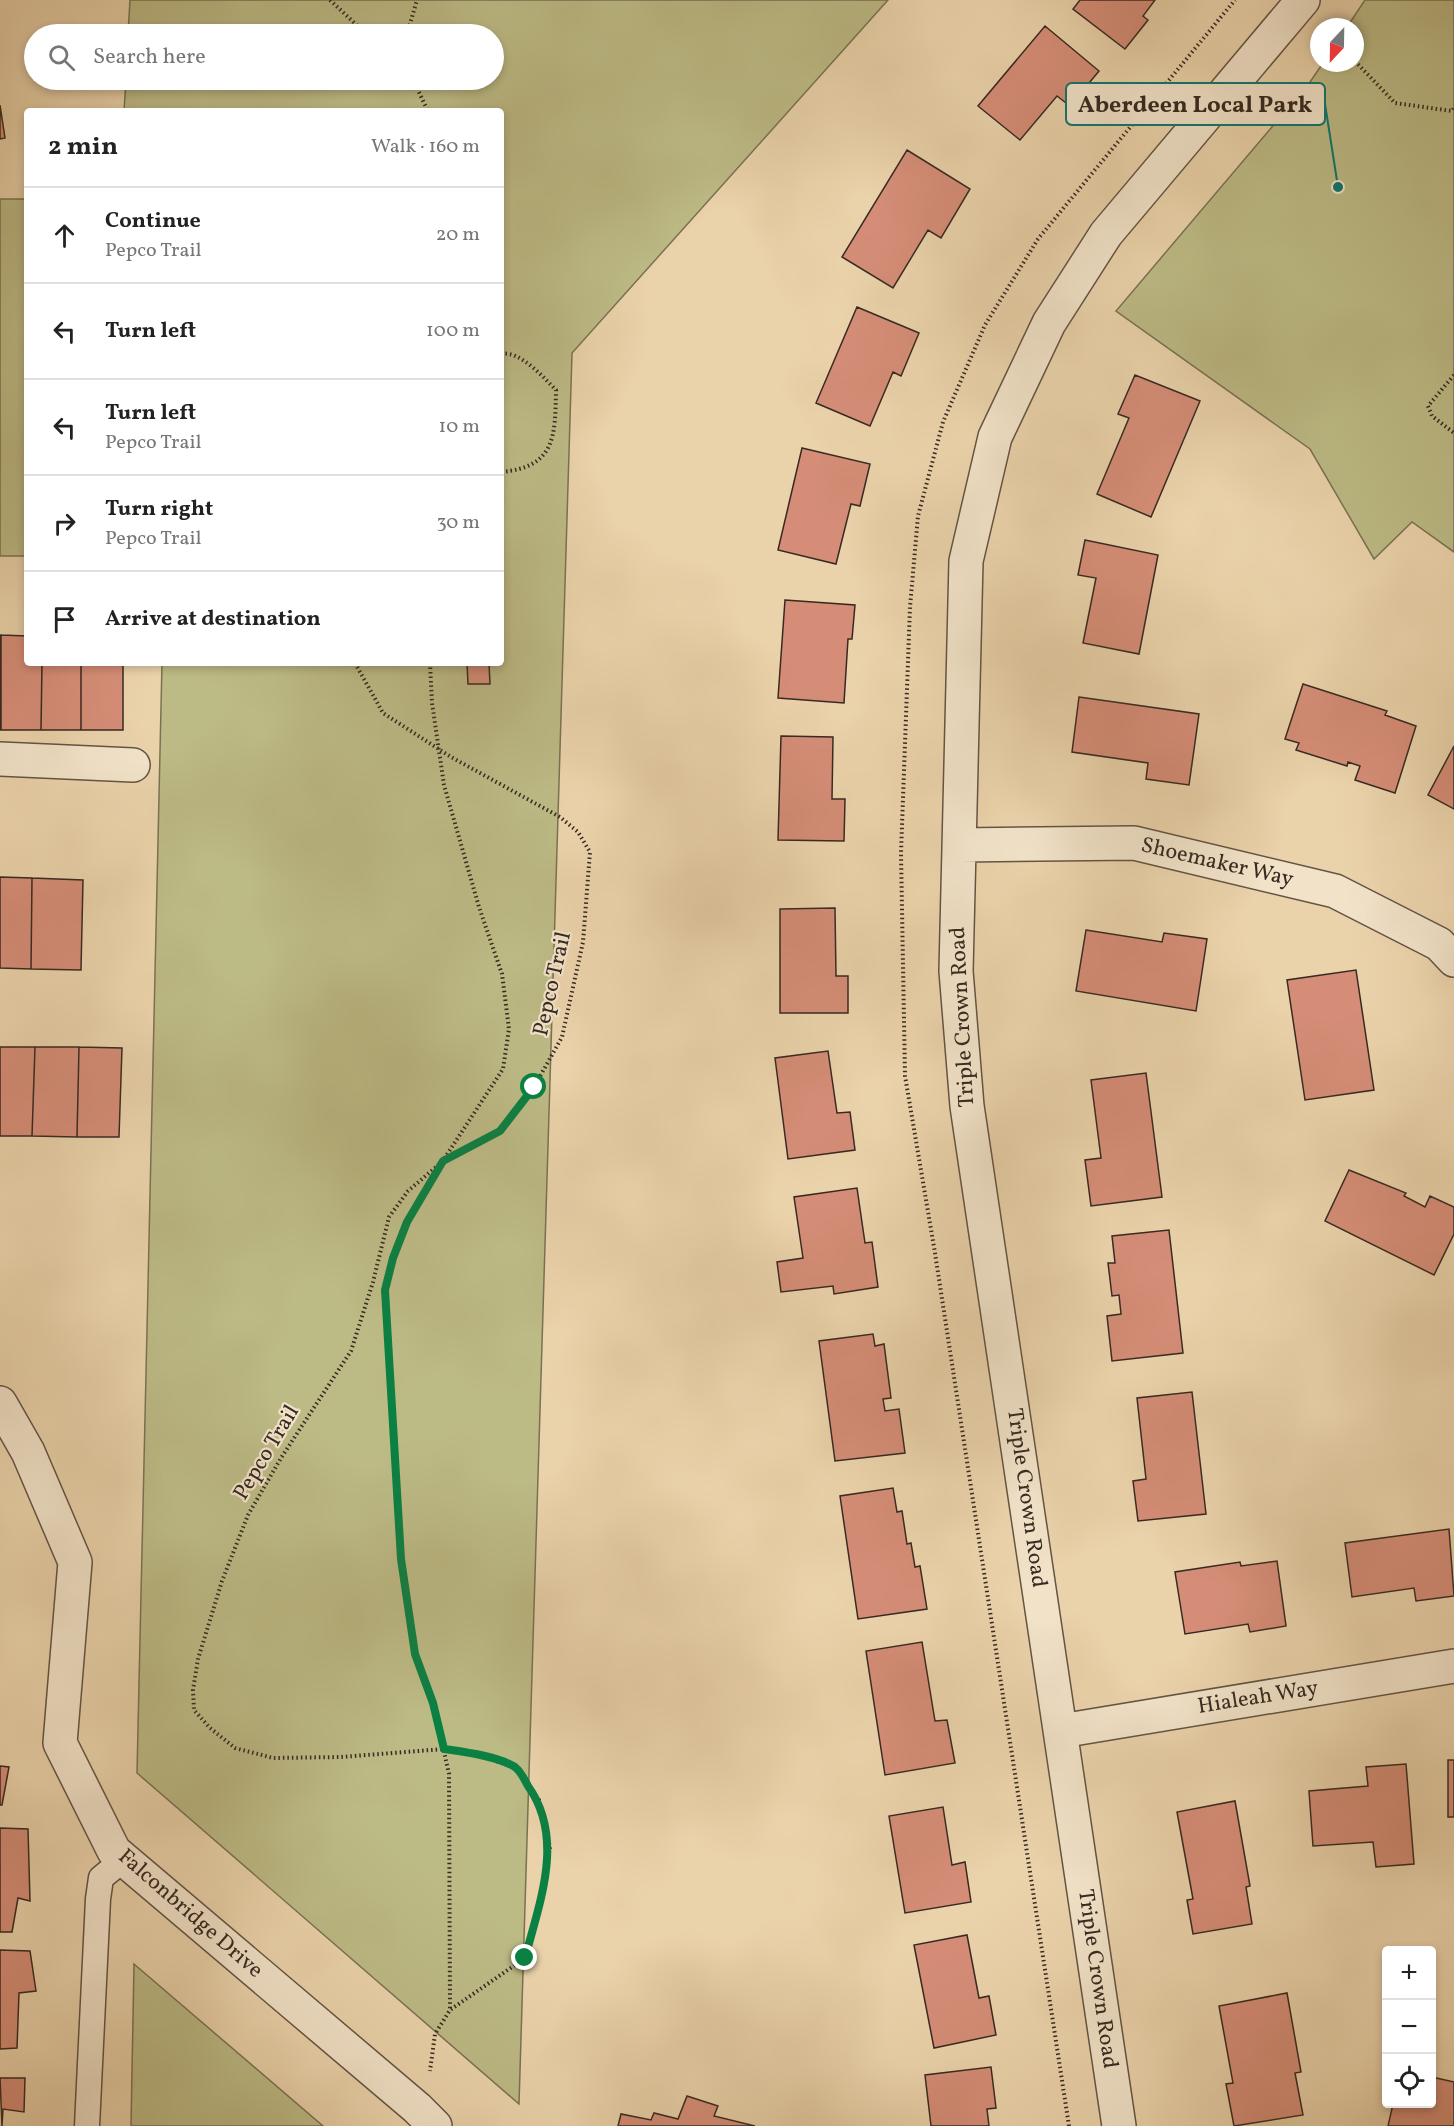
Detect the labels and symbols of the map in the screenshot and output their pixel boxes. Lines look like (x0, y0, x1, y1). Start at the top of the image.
north arrow (1310, 18, 1364, 72)
callout: Aberdeen Local Park (1066, 83, 1325, 125)
text: Aberdeen Local Park (1078, 89, 1313, 123)
street label: Shoemaker Way (1138, 830, 1296, 896)
street label: Triple Crown Road (943, 926, 983, 1108)
street label: Pepco Trail (526, 929, 580, 1039)
route start (520, 1073, 546, 1099)
street label: Pepco Trail (226, 1400, 308, 1506)
street label: Triple Crown Road (998, 1406, 1054, 1590)
street label: Hialeah Way (1195, 1673, 1321, 1723)
street label: Falconbridge Drive (111, 1842, 269, 1986)
street label: Triple Crown Road (1069, 1887, 1125, 2071)
route end (511, 1944, 537, 1970)

